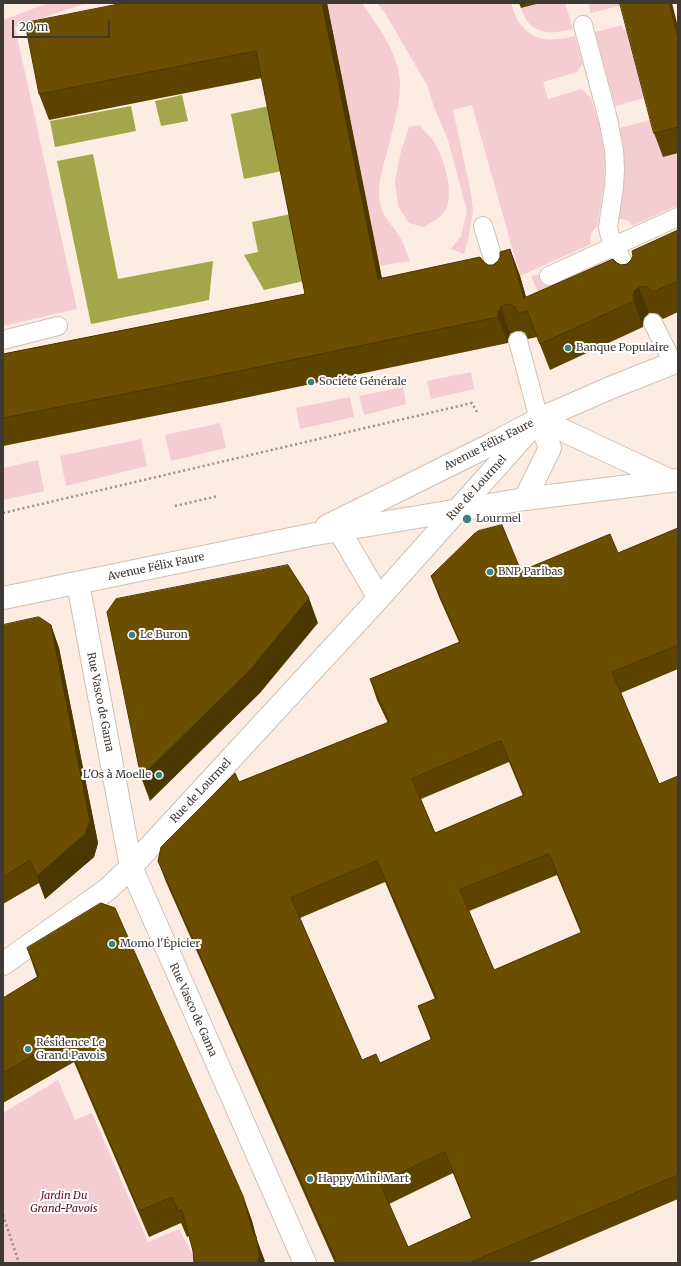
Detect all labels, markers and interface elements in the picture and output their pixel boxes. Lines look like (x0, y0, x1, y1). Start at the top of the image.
scale bar (14, 12, 112, 38)
text: 20 m (19, 19, 48, 34)
place label: Banque Populaire (576, 341, 669, 355)
marker: Banque Populaire (563, 343, 573, 353)
place label: Société Générale (319, 375, 407, 389)
marker: Société Générale (306, 377, 316, 387)
street label: Avenue Félix Faure (442, 417, 536, 473)
street label: Rue de Lourmel (444, 453, 510, 523)
place label: Lourmel (476, 512, 521, 526)
marker: Lourmel (461, 513, 473, 525)
street label: Avenue Félix Faure (106, 550, 206, 584)
place label: BNP Paribas (498, 565, 563, 579)
marker: BNP Paribas (485, 567, 495, 577)
place label: Le Buron (140, 628, 188, 642)
marker: Le Buron (127, 630, 137, 640)
street label: Rue Vasco de Gama (84, 651, 116, 753)
street label: Rue de Lourmel (168, 756, 234, 826)
place label: L'Os à Moelle (83, 768, 151, 782)
marker: L'Os à Moelle (154, 770, 164, 780)
place label: Momo l'Épicier (120, 937, 200, 951)
marker: Momo l'Épicier (107, 939, 117, 949)
street label: Rue Vasco de Gama (166, 961, 220, 1059)
place label: Résidence Le Grand Pavois (36, 1036, 105, 1062)
marker: Résidence Le Grand Pavois (23, 1044, 33, 1054)
place label: Happy Mini Mart (318, 1172, 409, 1186)
marker: Happy Mini Mart (305, 1174, 315, 1184)
park label: Jardin Du Grand-Pavois (30, 1189, 98, 1215)

